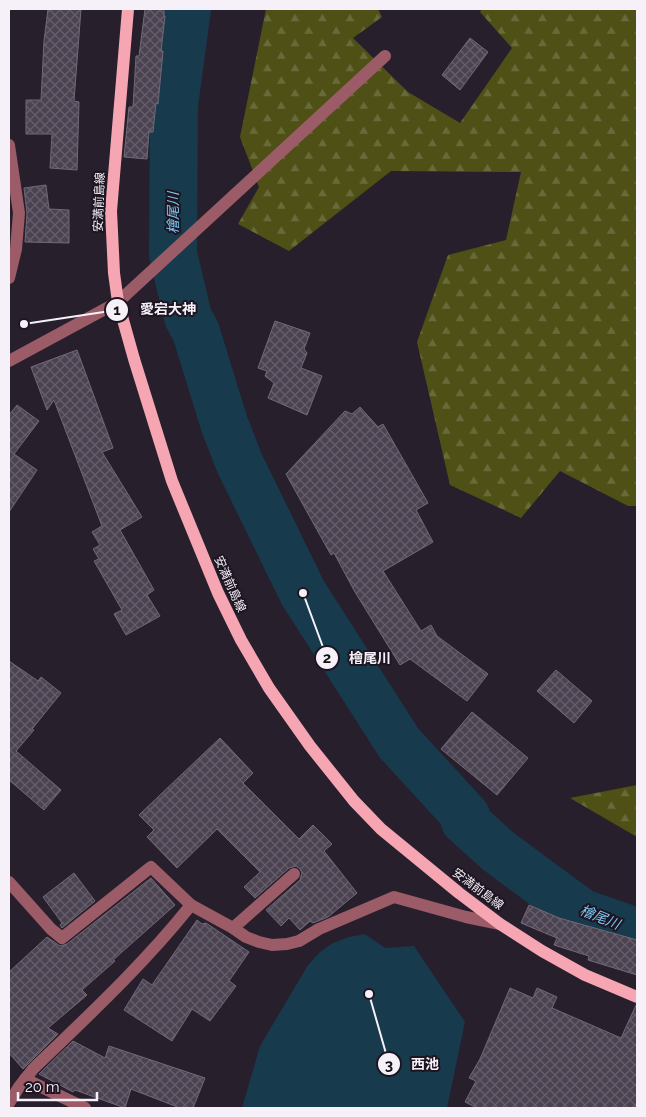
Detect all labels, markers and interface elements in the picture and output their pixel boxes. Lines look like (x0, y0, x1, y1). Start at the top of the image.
street label: 安満前島線 (91, 172, 107, 232)
water label: 檜尾川 (165, 190, 181, 234)
callout: 愛宕大神 (105, 295, 206, 324)
text: 1 (113, 301, 121, 319)
text: 愛宕大神 (140, 301, 196, 317)
street label: 安満前島線 (211, 554, 249, 614)
callout: 檜尾川 (314, 643, 401, 672)
text: 2 (323, 649, 331, 667)
text: 檜尾川 (349, 650, 391, 666)
street label: 安満前島線 (450, 865, 506, 913)
water label: 檜尾川 (578, 902, 624, 933)
callout: 西池 (376, 1050, 449, 1079)
text: 3 (385, 1056, 393, 1074)
text: 西池 (411, 1056, 439, 1072)
scale bar (18, 1070, 96, 1102)
text: 20 m (25, 1078, 60, 1096)

